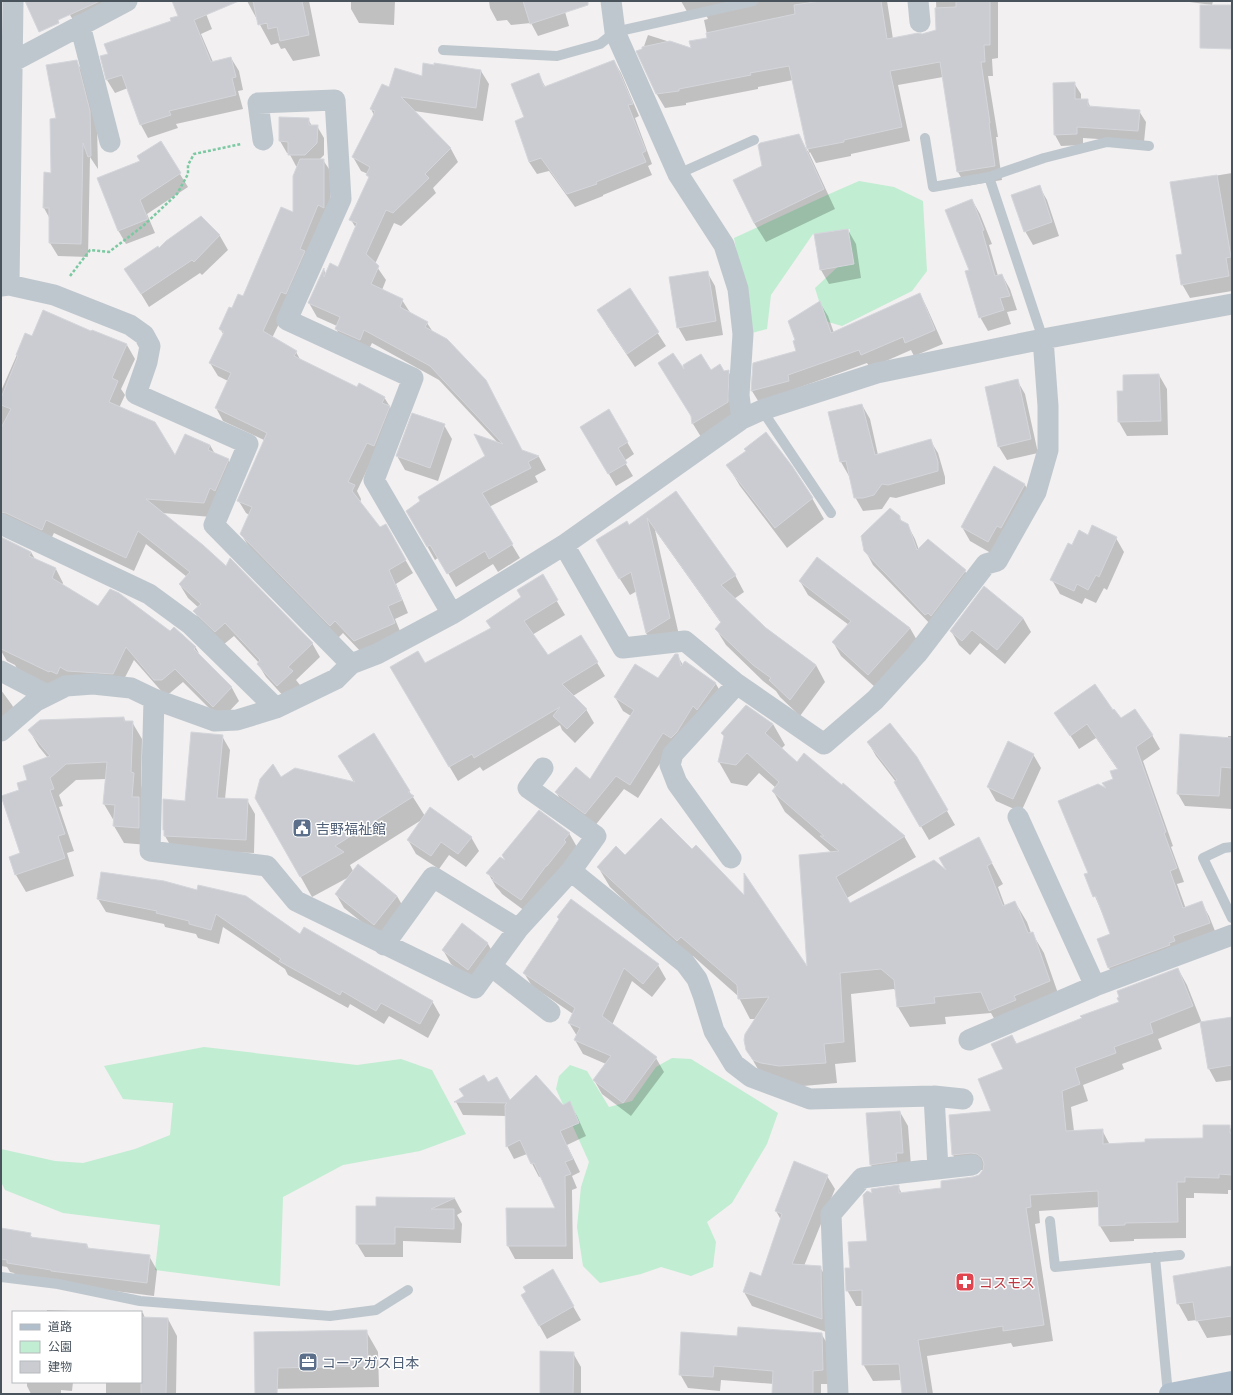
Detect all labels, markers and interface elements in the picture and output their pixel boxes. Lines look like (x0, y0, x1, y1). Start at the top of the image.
public building icon: 吉野福祉館 (291, 817, 313, 839)
place label: 吉野福祉館 (316, 820, 386, 837)
pharmacy icon: コスモス (954, 1271, 976, 1293)
place label: コスモス (979, 1274, 1035, 1291)
legend (12, 1311, 142, 1383)
text: 道路 (48, 1319, 72, 1334)
text: 公園 (48, 1339, 72, 1354)
office icon: コーアガス日本 (297, 1351, 319, 1373)
place label: コーアガス日本 (322, 1354, 419, 1371)
text: 建物 (48, 1359, 72, 1374)

